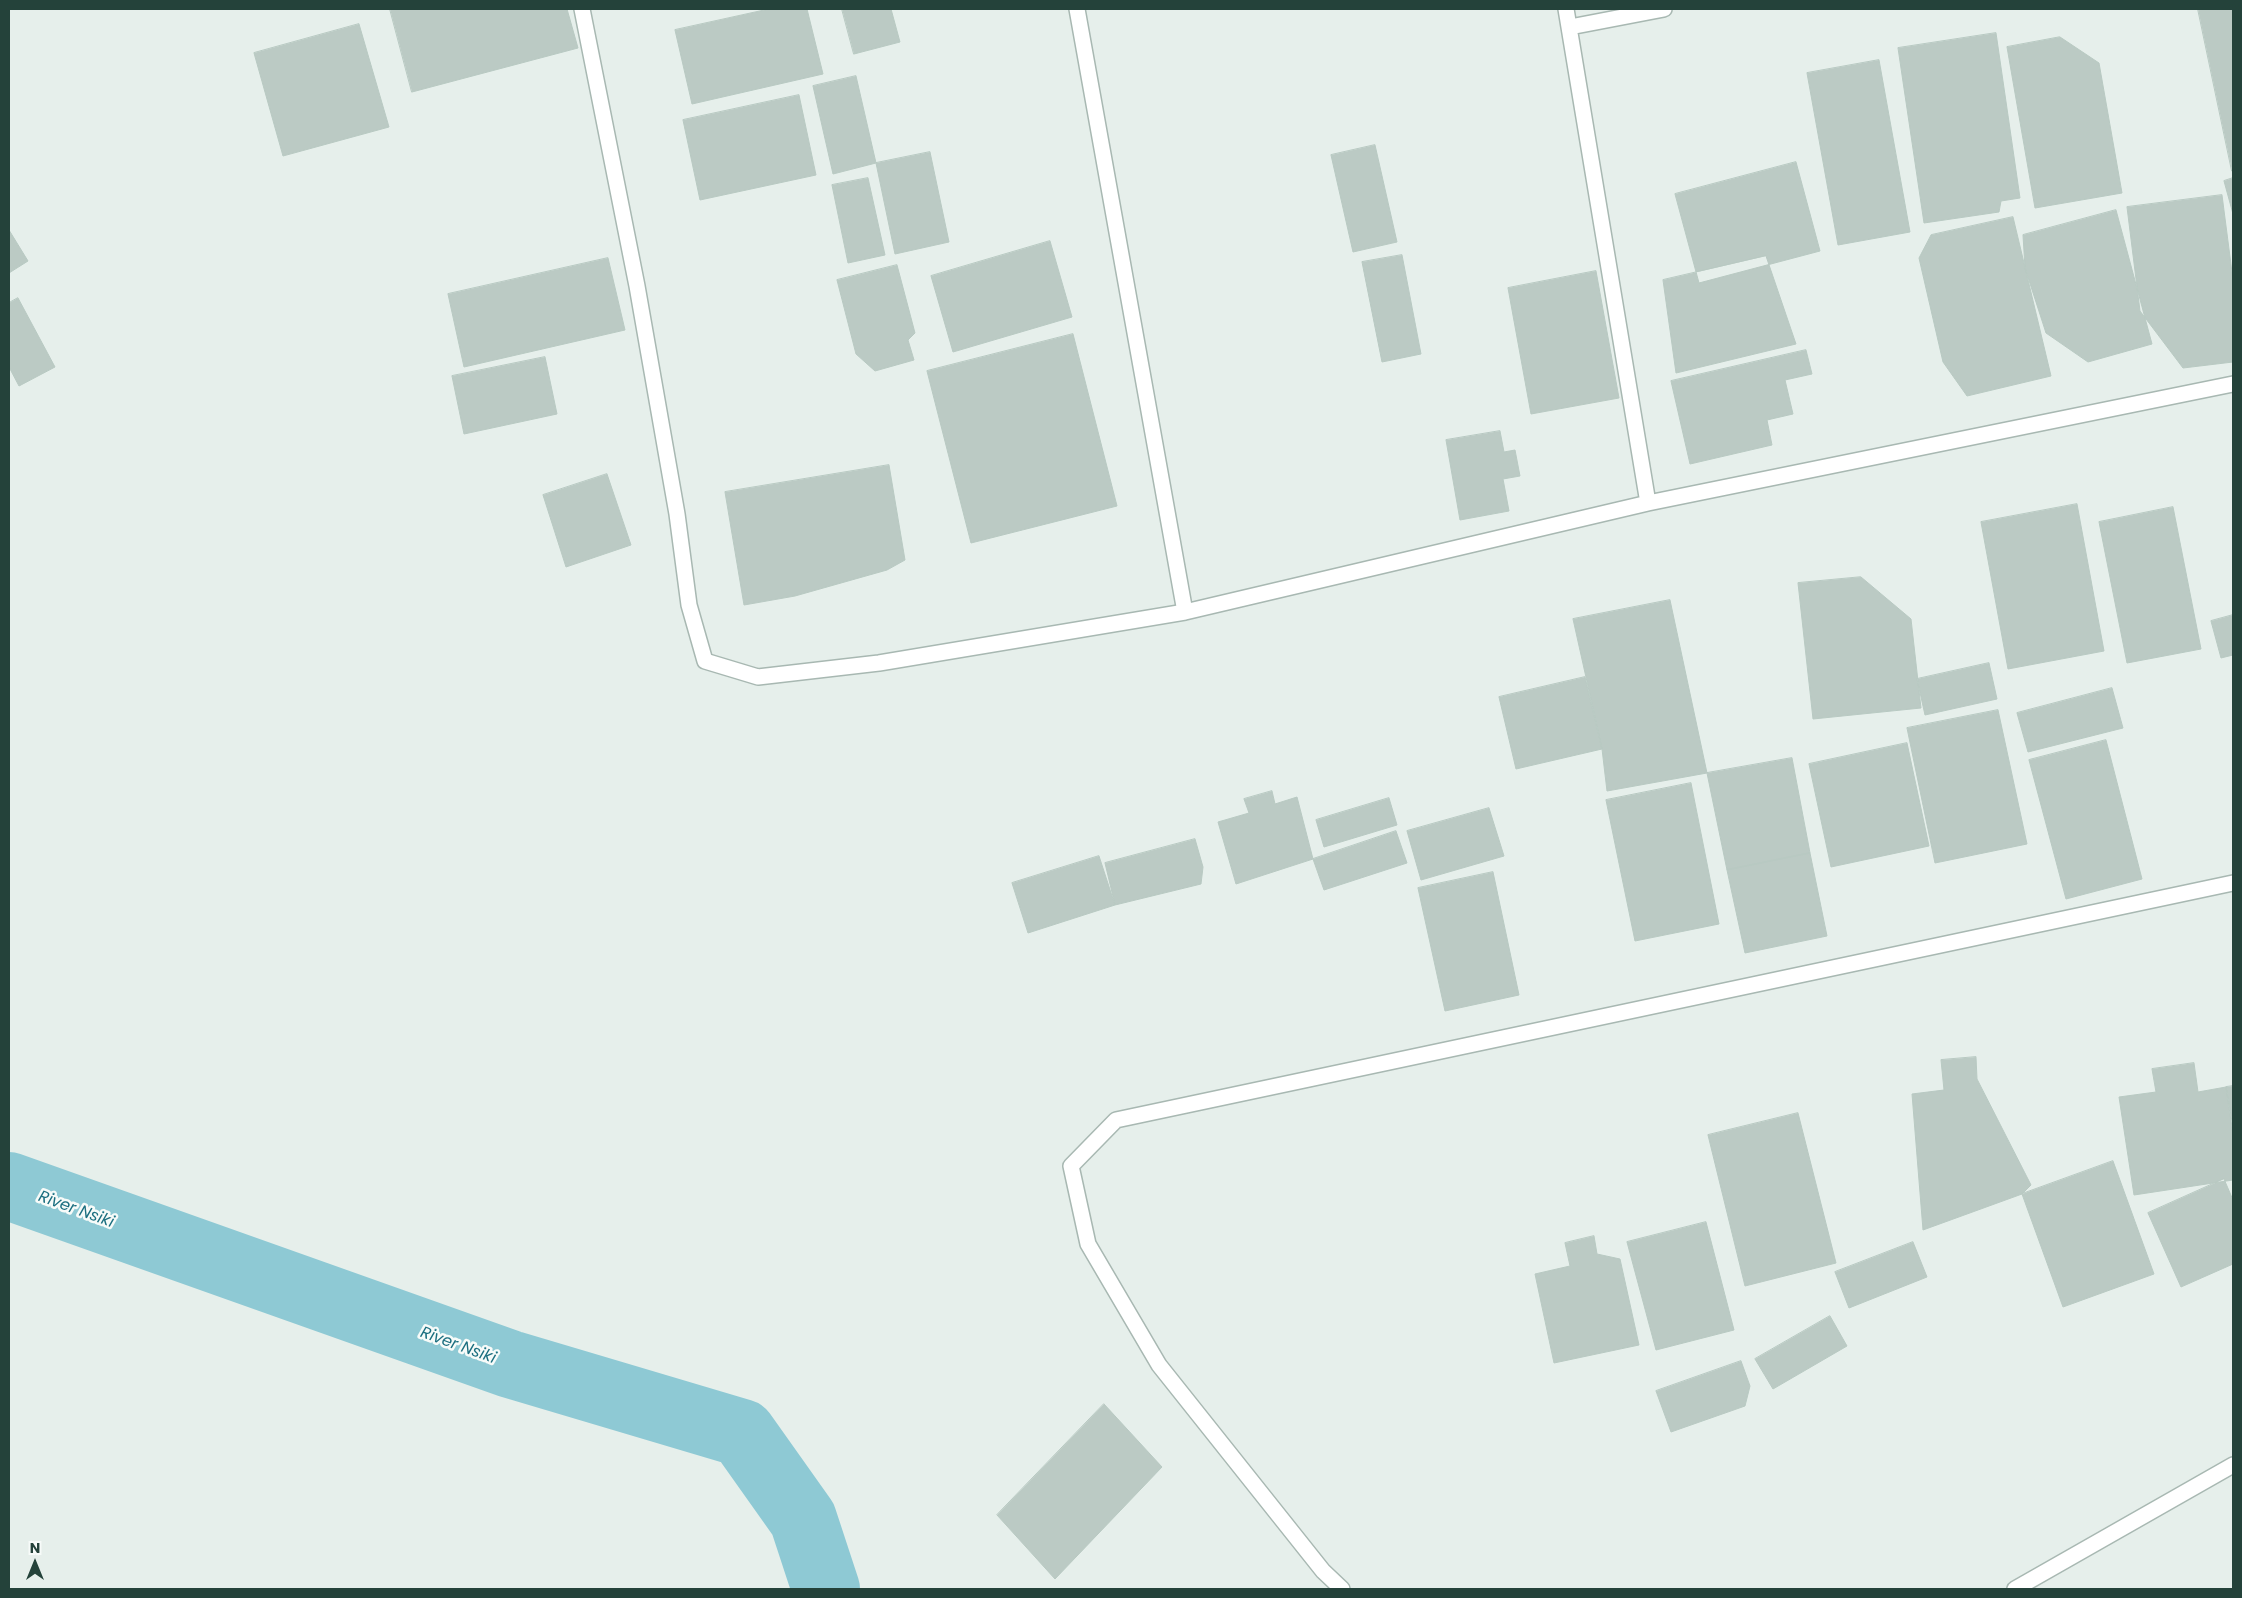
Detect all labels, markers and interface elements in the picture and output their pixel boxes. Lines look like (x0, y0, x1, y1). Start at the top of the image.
water label: River Nsiki (36, 1187, 116, 1233)
water label: River Nsiki (418, 1323, 498, 1369)
north arrow (10, 1538, 60, 1588)
text: N (30, 1538, 40, 1558)

